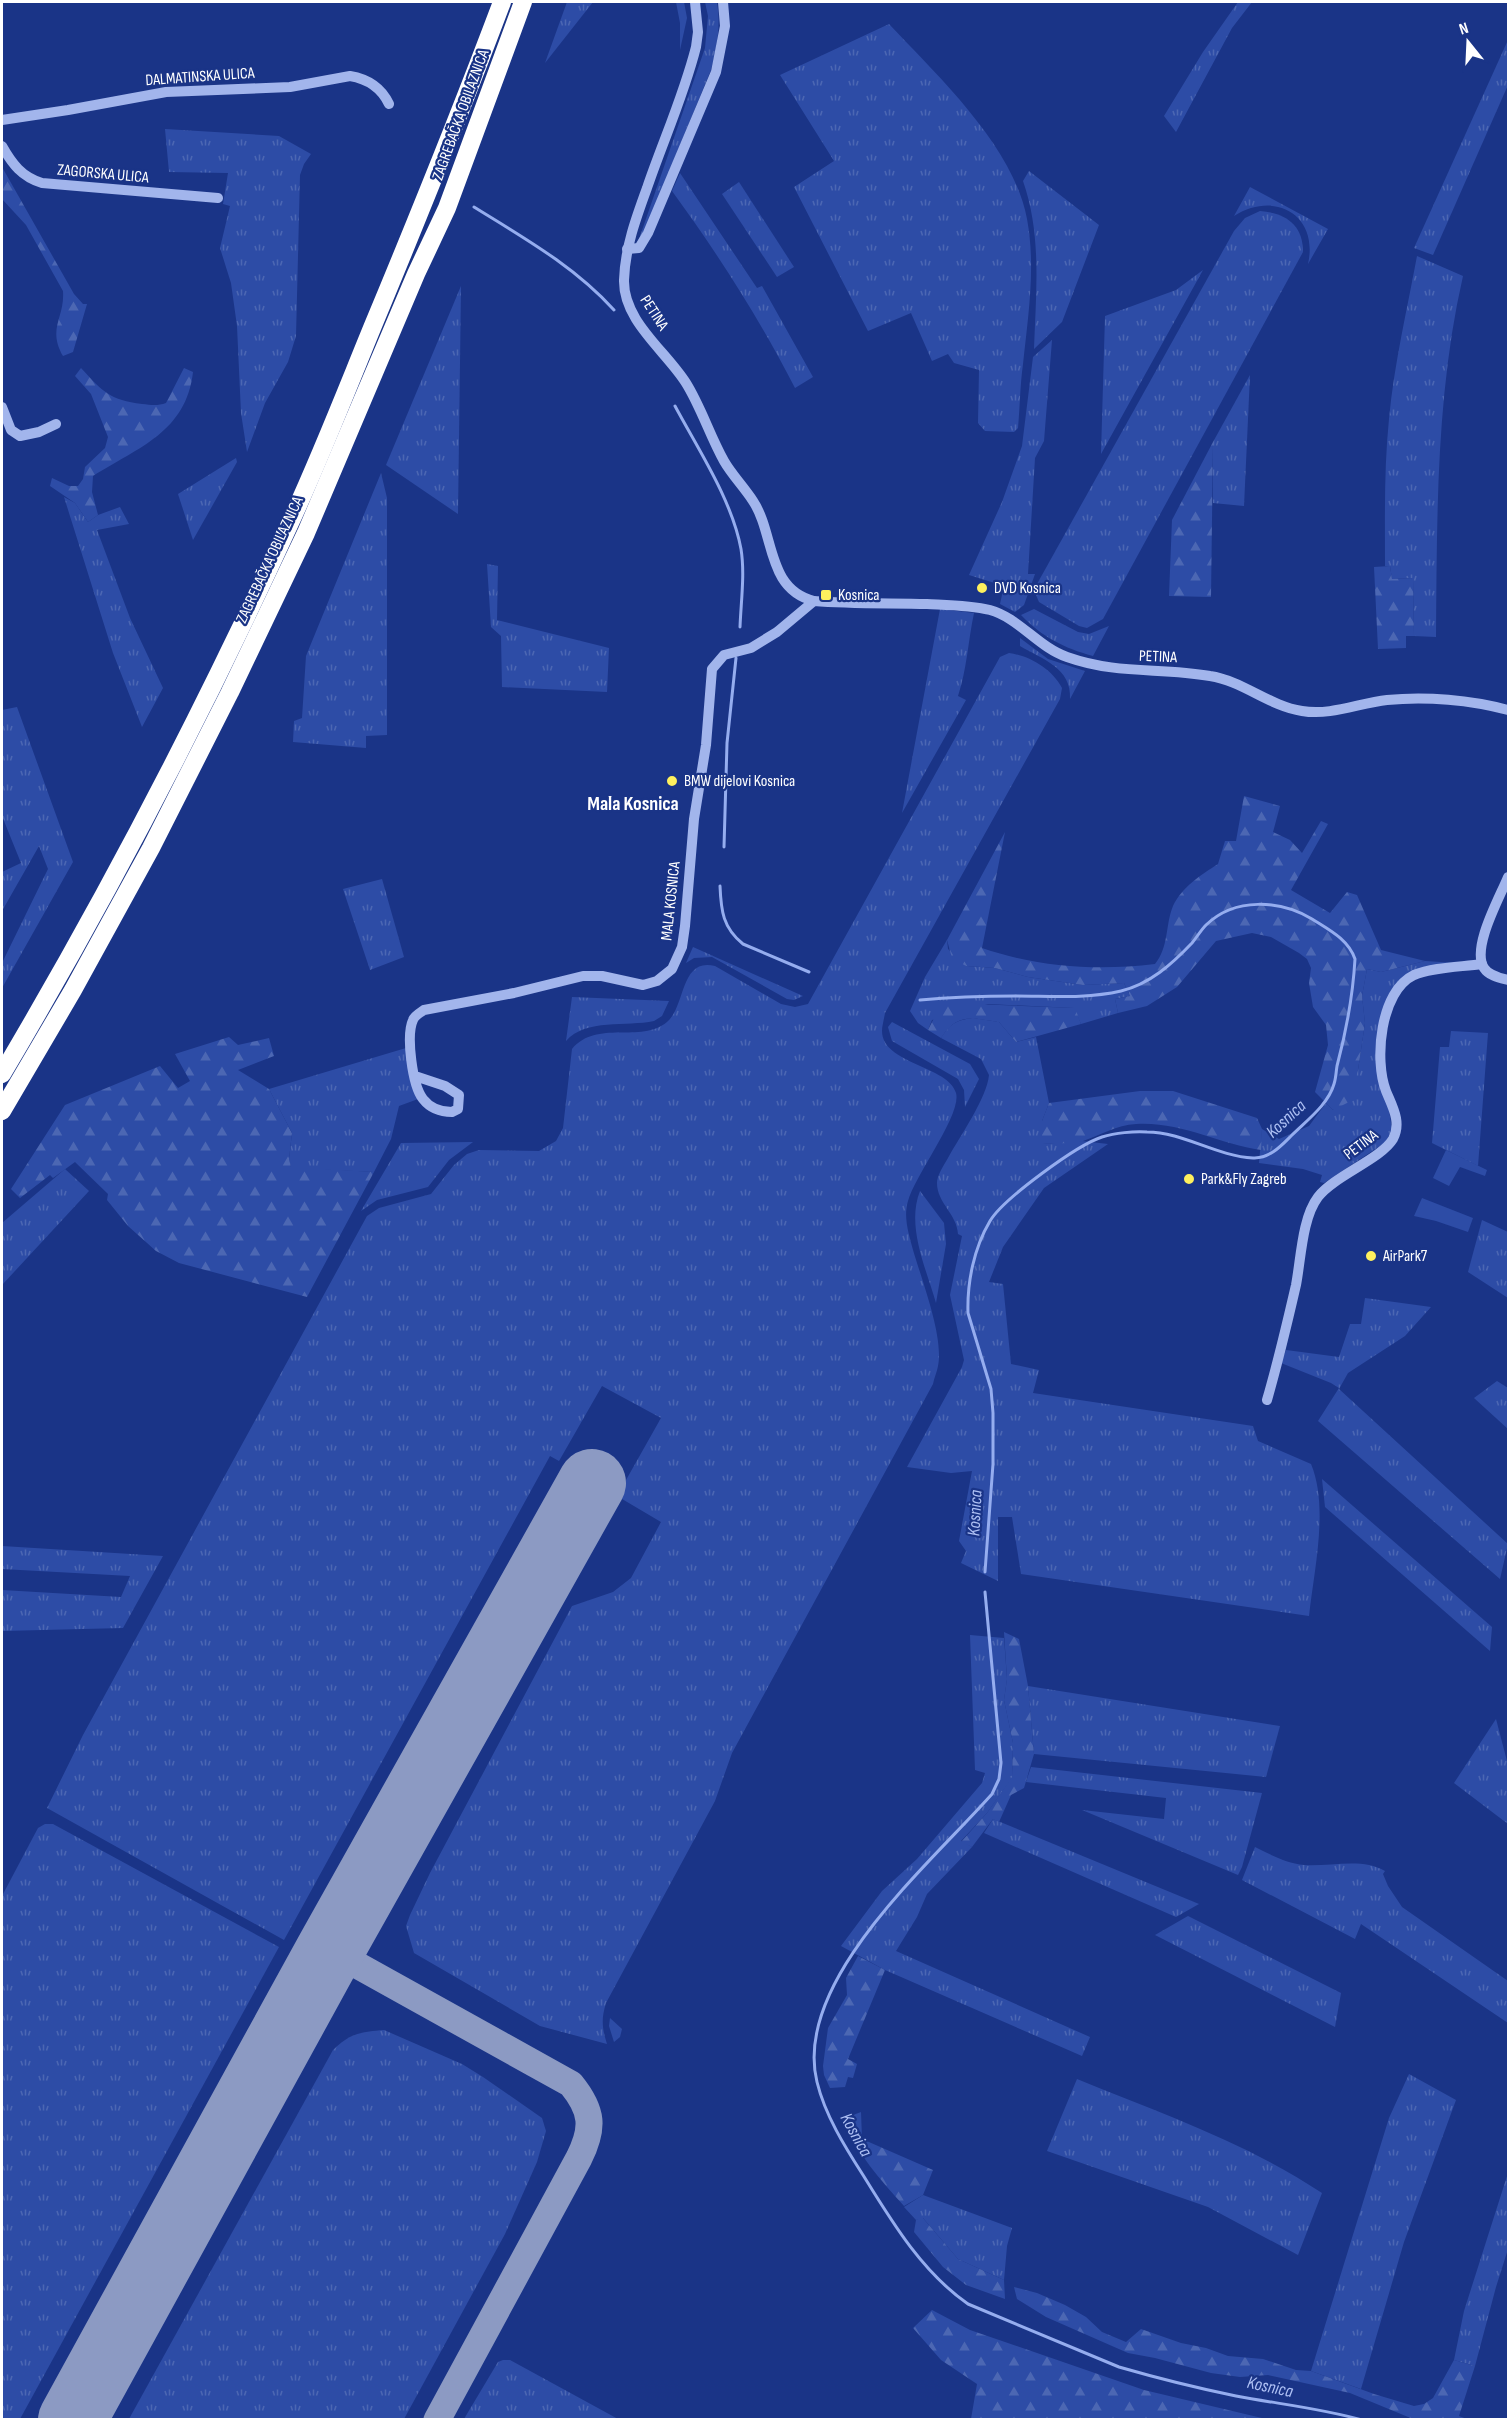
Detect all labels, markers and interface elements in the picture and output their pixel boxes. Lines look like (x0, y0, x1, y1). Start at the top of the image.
north arrow (1438, 12, 1498, 72)
text: N (1457, 19, 1471, 40)
street label: ZAGREBAČKA OBILAZNICA (429, 47, 494, 183)
street label: DALMATINSKA ULICA (145, 64, 255, 90)
street label: ZAGORSKA ULICA (56, 161, 150, 187)
street label: PETINA (636, 292, 672, 334)
street label: ZAGREBAČKA OBILAZNICA (232, 493, 308, 626)
place label: DVD Kosnica (994, 579, 1061, 598)
marker: DVD Kosnica (975, 581, 989, 595)
place label: Kosnica (838, 586, 880, 605)
marker: Kosnica (819, 588, 833, 602)
street label: PETINA (1139, 647, 1178, 667)
place label: BMW dijelovi Kosnica (684, 772, 795, 791)
marker: BMW dijelovi Kosnica (665, 774, 679, 788)
district label: Mala Kosnica (587, 792, 679, 816)
street label: MALA KOSNICA (657, 860, 685, 942)
water label: Kosnica (1262, 1095, 1311, 1143)
street label: PETINA (1340, 1126, 1382, 1164)
place label: Park&Fly Zagreb (1201, 1170, 1287, 1189)
marker: Park&Fly Zagreb (1182, 1172, 1196, 1186)
place label: AirPark7 (1382, 1247, 1428, 1266)
marker: AirPark7 (1364, 1249, 1378, 1263)
water label: Kosnica (963, 1489, 987, 1537)
water label: Kosnica (836, 2110, 877, 2161)
water label: Kosnica (1245, 2372, 1296, 2402)

